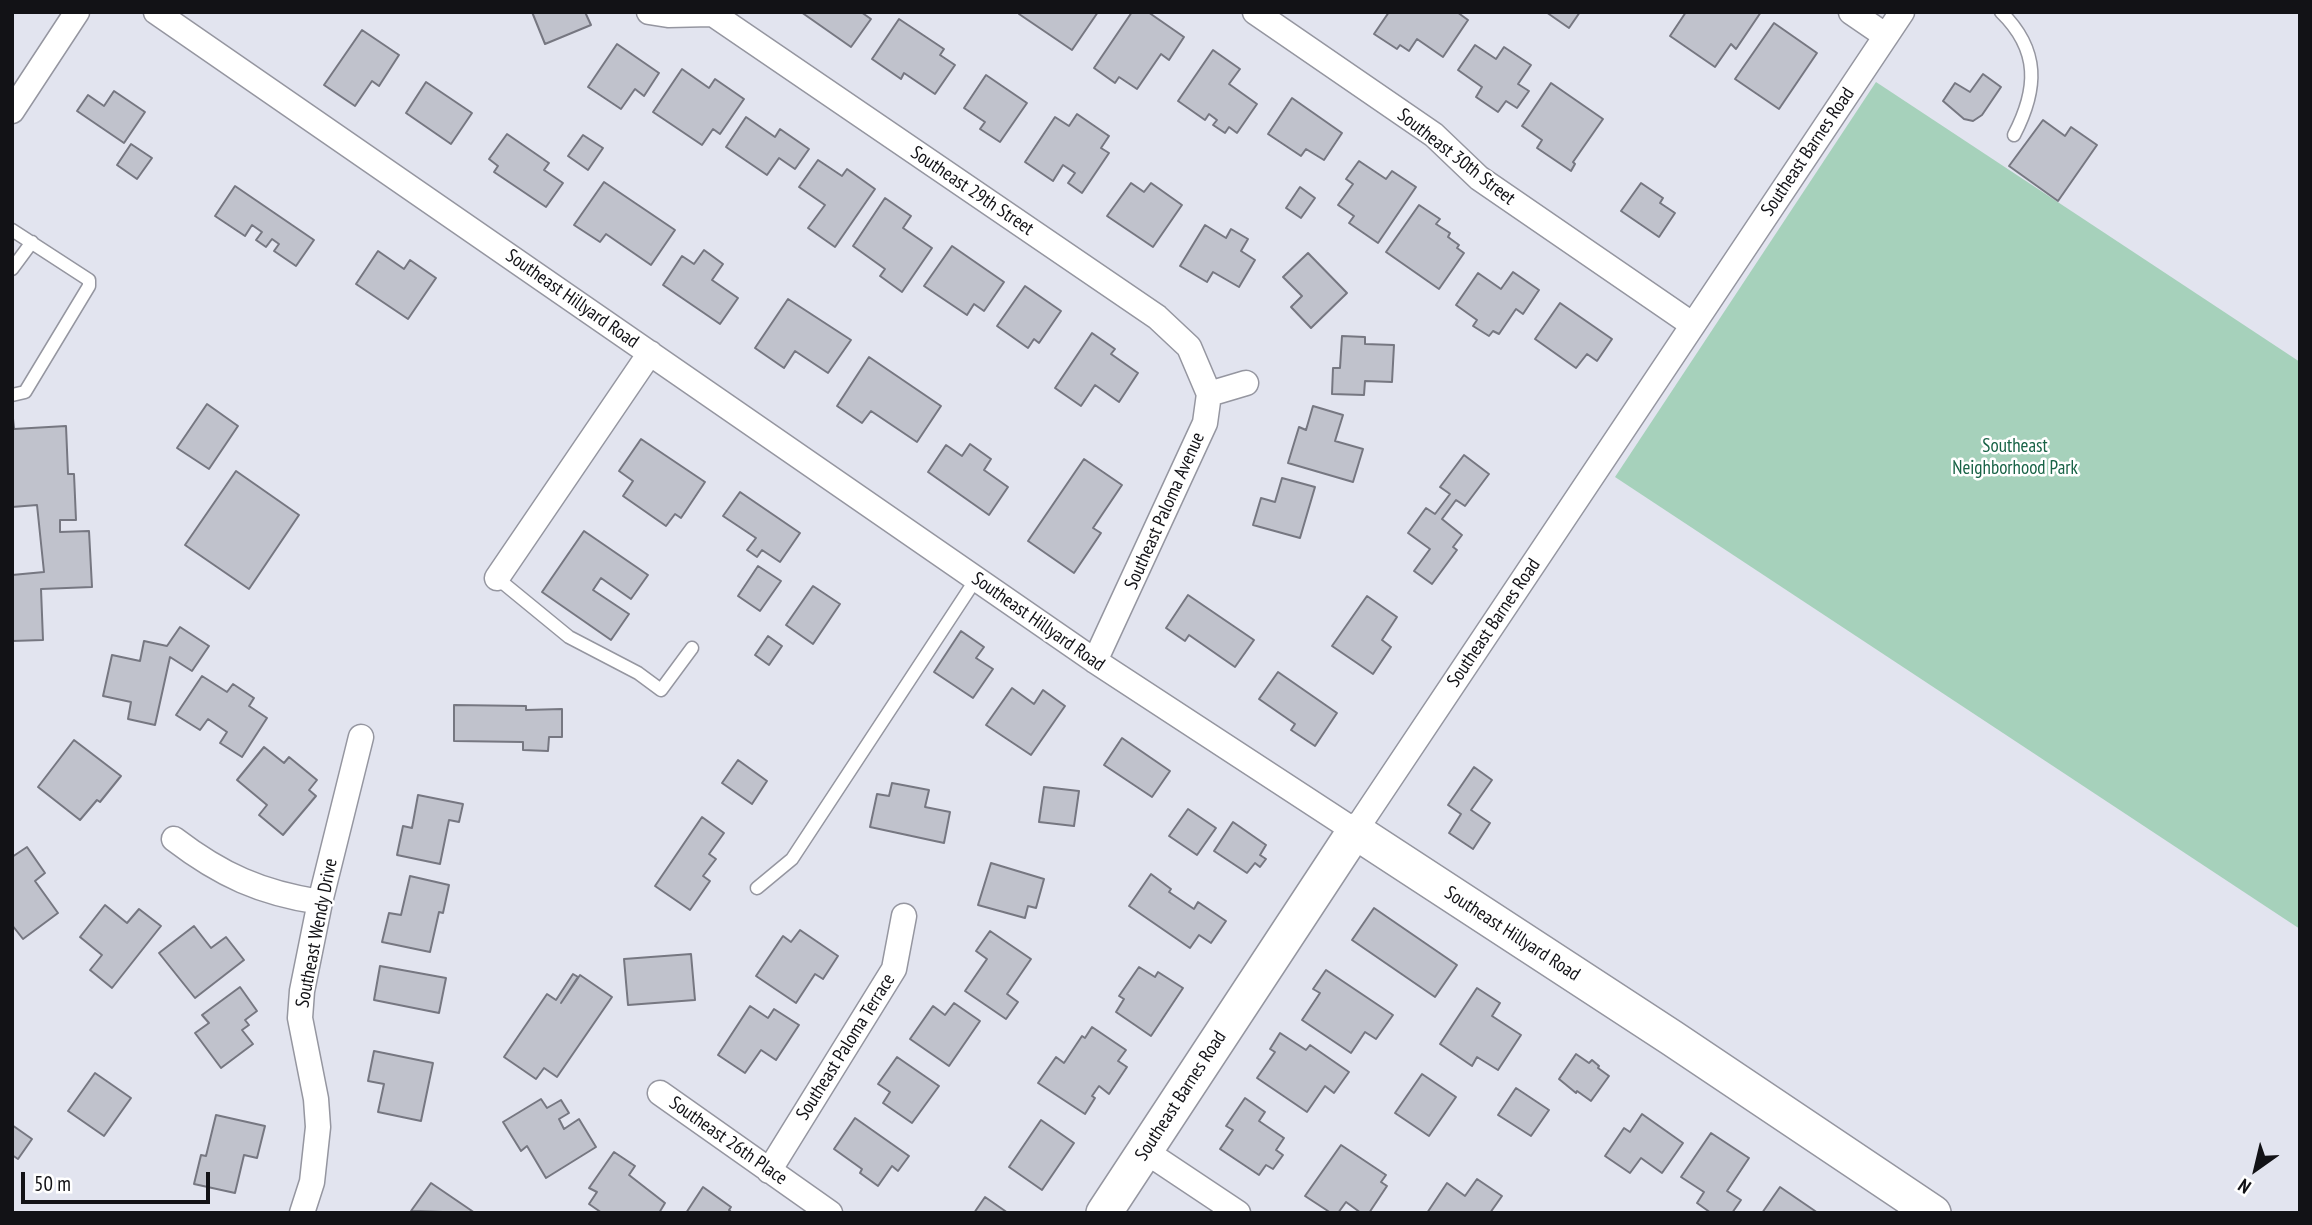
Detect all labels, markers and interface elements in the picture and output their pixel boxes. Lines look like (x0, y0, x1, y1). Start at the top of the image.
street label: Southeast Barnes Road (1757, 83, 1859, 221)
street label: Southeast 30th Street (1393, 104, 1519, 210)
street label: Southeast 29th Street (906, 141, 1038, 241)
street label: Southeast Hillyard Road (501, 245, 643, 353)
street label: Southeast Paloma Avenue (1120, 429, 1210, 593)
park label: Southeast Neighborhood Park (1952, 436, 2078, 480)
street label: Southeast Barnes Road (1443, 554, 1545, 692)
street label: Southeast Hillyard Road (967, 568, 1109, 676)
street label: Southeast Wendy Drive (291, 856, 343, 1010)
street label: Southeast Hillyard Road (1440, 882, 1584, 986)
street label: Southeast Paloma Terrace (792, 970, 900, 1124)
street label: Southeast Barnes Road (1131, 1027, 1231, 1165)
street label: Southeast 26th Place (665, 1092, 791, 1190)
north arrow (2221, 1134, 2291, 1204)
scale bar (24, 1158, 214, 1202)
text: 50 m (34, 1170, 71, 1197)
text: N (2233, 1174, 2255, 1199)

